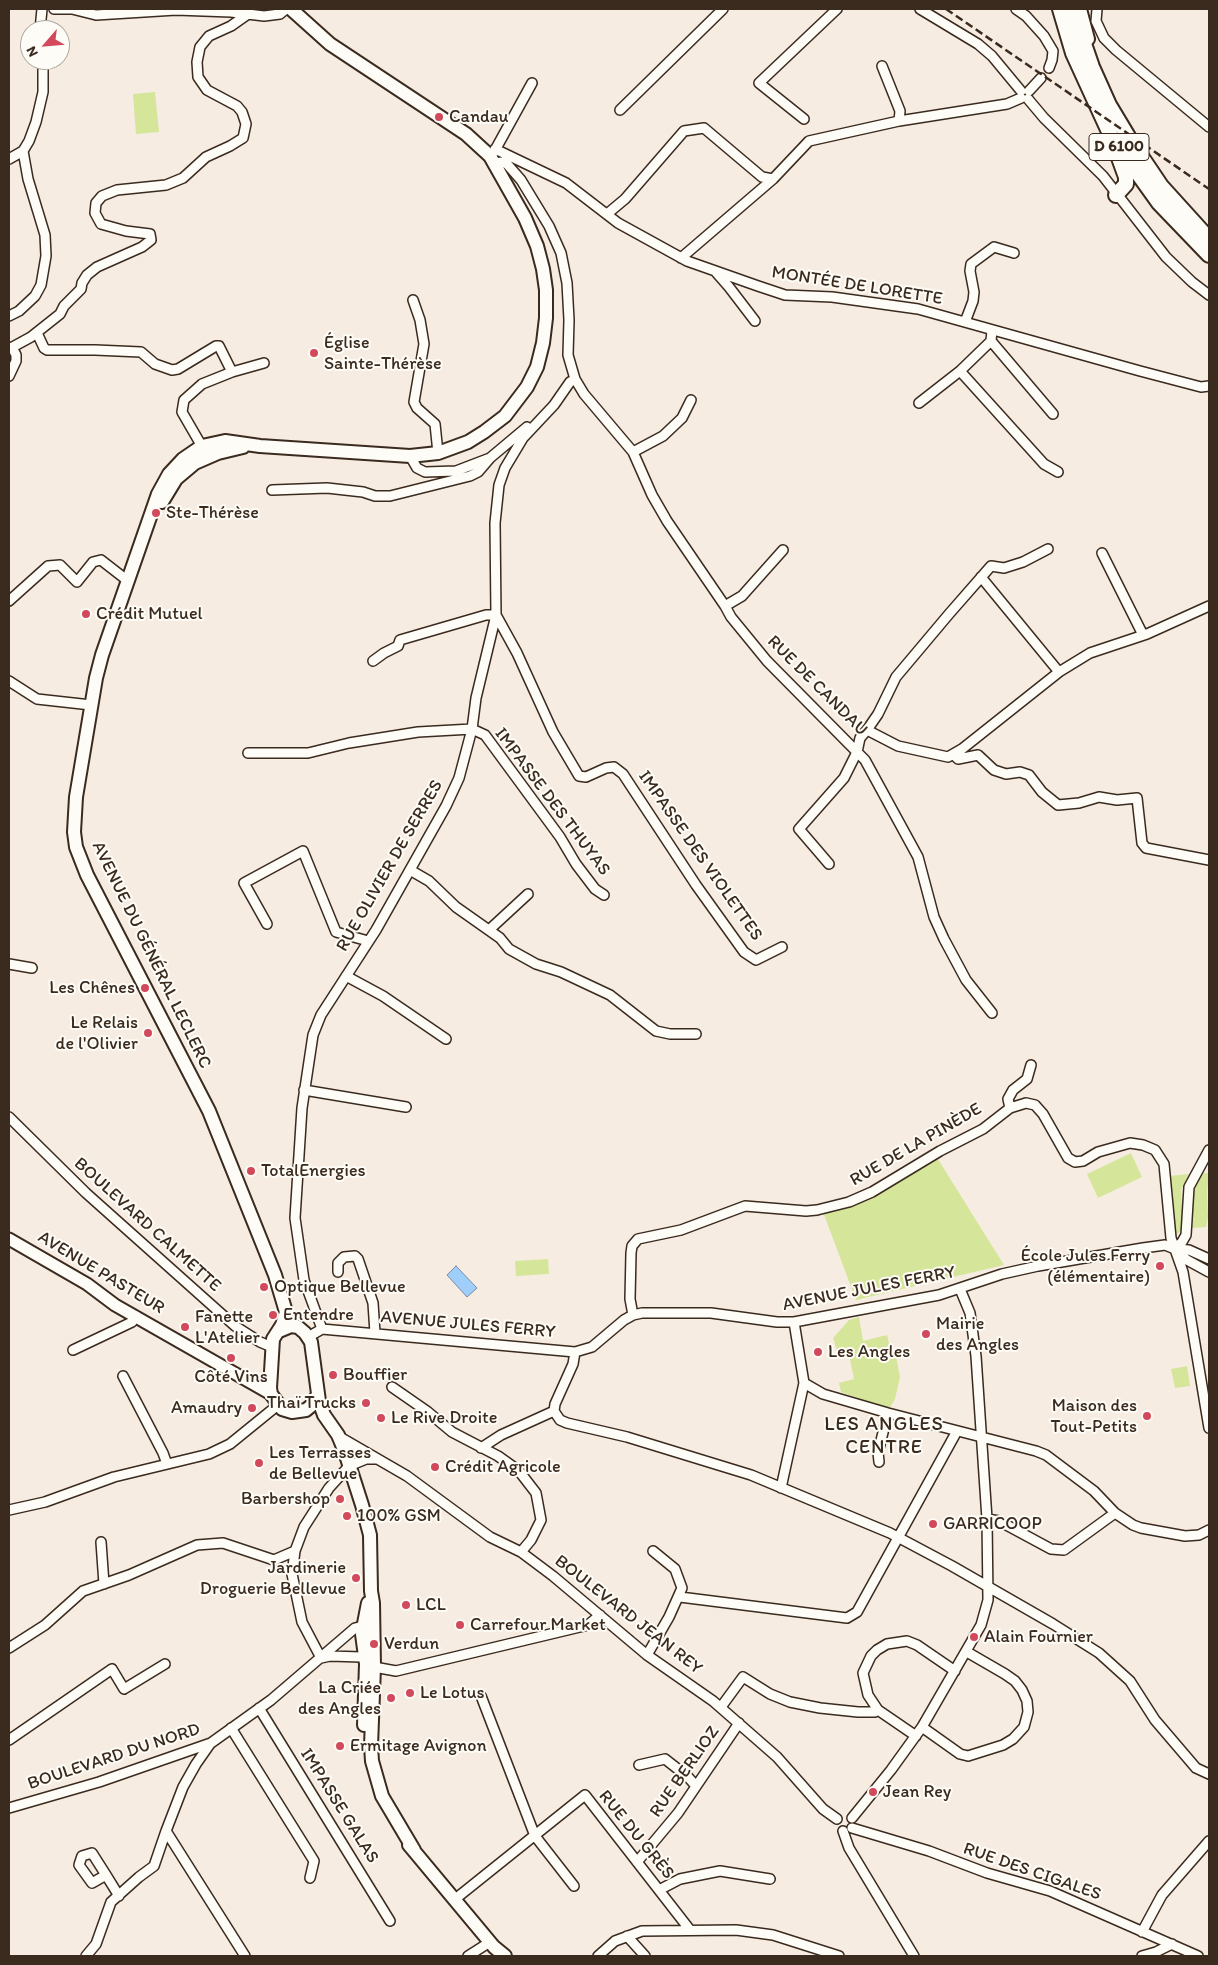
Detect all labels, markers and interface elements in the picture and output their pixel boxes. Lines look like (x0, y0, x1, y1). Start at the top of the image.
north arrow (20, 20, 70, 70)
text: N (22, 44, 42, 60)
place label: Candau (449, 106, 509, 128)
marker: Candau (433, 111, 445, 123)
road number: D 6100 (1089, 134, 1149, 160)
street label: MONTÉE DE LORETTE (770, 262, 944, 310)
place label: Église Sainte-Thérèse (324, 332, 441, 374)
marker: Église Sainte-Thérèse (308, 347, 320, 359)
place label: Ste-Thérèse (166, 502, 259, 524)
marker: Ste-Thérèse (150, 507, 162, 519)
place label: Crédit Mutuel (96, 603, 203, 625)
marker: Crédit Mutuel (80, 608, 92, 620)
street label: RUE DE CANDAU (762, 631, 872, 741)
street label: IMPASSE DES THUYAS (489, 724, 615, 880)
street label: IMPASSE DES VIOLETTES (633, 767, 767, 945)
street label: RUE OLIVIER DE SERRES (332, 776, 448, 956)
street label: AVENUE DU GÉNÉRAL LECLERC (87, 838, 215, 1072)
place label: Les Chênes (49, 977, 135, 999)
marker: Les Chênes (139, 982, 151, 994)
place label: Le Relais de l'Olivier (56, 1012, 138, 1054)
marker: Le Relais de l'Olivier (142, 1027, 154, 1039)
street label: RUE DE LA PINÈDE (846, 1099, 986, 1191)
street label: BOULEVARD CALMETTE (69, 1153, 225, 1297)
place label: TotalEnergies (261, 1160, 366, 1182)
marker: TotalEnergies (245, 1165, 257, 1177)
street label: AVENUE PASTEUR (34, 1227, 168, 1319)
place label: École Jules Ferry (élémentaire) (1021, 1245, 1150, 1288)
marker: École Jules Ferry (élémentaire) (1154, 1260, 1166, 1272)
street label: AVENUE JULES FERRY (781, 1262, 957, 1316)
place label: Optique Bellevue (274, 1276, 406, 1298)
marker: Optique Bellevue (258, 1281, 270, 1293)
place label: Entendre (283, 1304, 354, 1326)
place label: Fanette L'Atelier (195, 1306, 260, 1348)
street label: AVENUE JULES FERRY (380, 1307, 556, 1343)
marker: Entendre (267, 1309, 279, 1321)
place label: Mairie des Angles (936, 1313, 1019, 1356)
marker: Fanette L'Atelier (179, 1321, 191, 1333)
marker: Mairie des Angles (920, 1328, 932, 1340)
place label: Les Angles (828, 1341, 910, 1363)
marker: Les Angles (812, 1346, 824, 1358)
marker: Côté Vins (225, 1352, 237, 1364)
place label: Bouffier (343, 1364, 407, 1386)
place label: Côté Vins (194, 1366, 268, 1388)
marker: Bouffier (327, 1369, 339, 1381)
place label: Thaï Trucks (267, 1392, 356, 1414)
place label: Maison des Tout-Petits (1051, 1395, 1137, 1438)
place label: Amaudry (171, 1397, 242, 1419)
marker: Thaï Trucks (360, 1397, 372, 1409)
marker: Amaudry (246, 1402, 258, 1414)
place label: Le Rive Droite (391, 1407, 497, 1429)
marker: Maison des Tout-Petits (1141, 1410, 1153, 1422)
marker: Le Rive Droite (375, 1412, 387, 1424)
district label: LES ANGLES CENTRE (823, 1413, 945, 1460)
place label: Les Terrasses de Bellevue (269, 1442, 371, 1485)
place label: Crédit Agricole (445, 1456, 561, 1478)
marker: Les Terrasses de Bellevue (253, 1457, 265, 1469)
marker: Crédit Agricole (429, 1461, 441, 1473)
place label: Barbershop (241, 1488, 330, 1510)
marker: Barbershop (334, 1493, 346, 1505)
place label: 100% GSM (357, 1505, 441, 1527)
marker: 100% GSM (341, 1510, 353, 1522)
place label: GARRICOOP (943, 1513, 1042, 1535)
marker: GARRICOOP (927, 1518, 939, 1530)
street label: BOULEVARD JEAN REY (550, 1551, 706, 1679)
place label: Jardinerie Droguerie Bellevue (200, 1557, 346, 1600)
marker: Jardinerie Droguerie Bellevue (350, 1572, 362, 1584)
place label: LCL (416, 1594, 446, 1616)
marker: LCL (400, 1599, 412, 1611)
place label: Carrefour Market (470, 1614, 606, 1636)
marker: Carrefour Market (454, 1619, 466, 1631)
place label: Alain Fournier (984, 1626, 1093, 1648)
marker: Alain Fournier (968, 1631, 980, 1643)
place label: Verdun (384, 1633, 439, 1655)
marker: Verdun (368, 1638, 380, 1650)
place label: La Criée des Angles (298, 1677, 381, 1720)
place label: Le Lotus (420, 1682, 485, 1704)
marker: Le Lotus (404, 1687, 416, 1699)
marker: La Criée des Angles (385, 1692, 397, 1704)
street label: BOULEVARD DU NORD (25, 1719, 203, 1795)
street label: RUE BERLIOZ (646, 1722, 724, 1822)
place label: Ermitage Avignon (350, 1735, 487, 1757)
marker: Ermitage Avignon (334, 1740, 346, 1752)
street label: IMPASSE GALAS (295, 1745, 383, 1867)
place label: Jean Rey (883, 1781, 951, 1803)
street label: RUE DU GRÈS (593, 1786, 679, 1884)
marker: Jean Rey (867, 1786, 879, 1798)
street label: RUE DES CIGALES (960, 1838, 1104, 1906)

